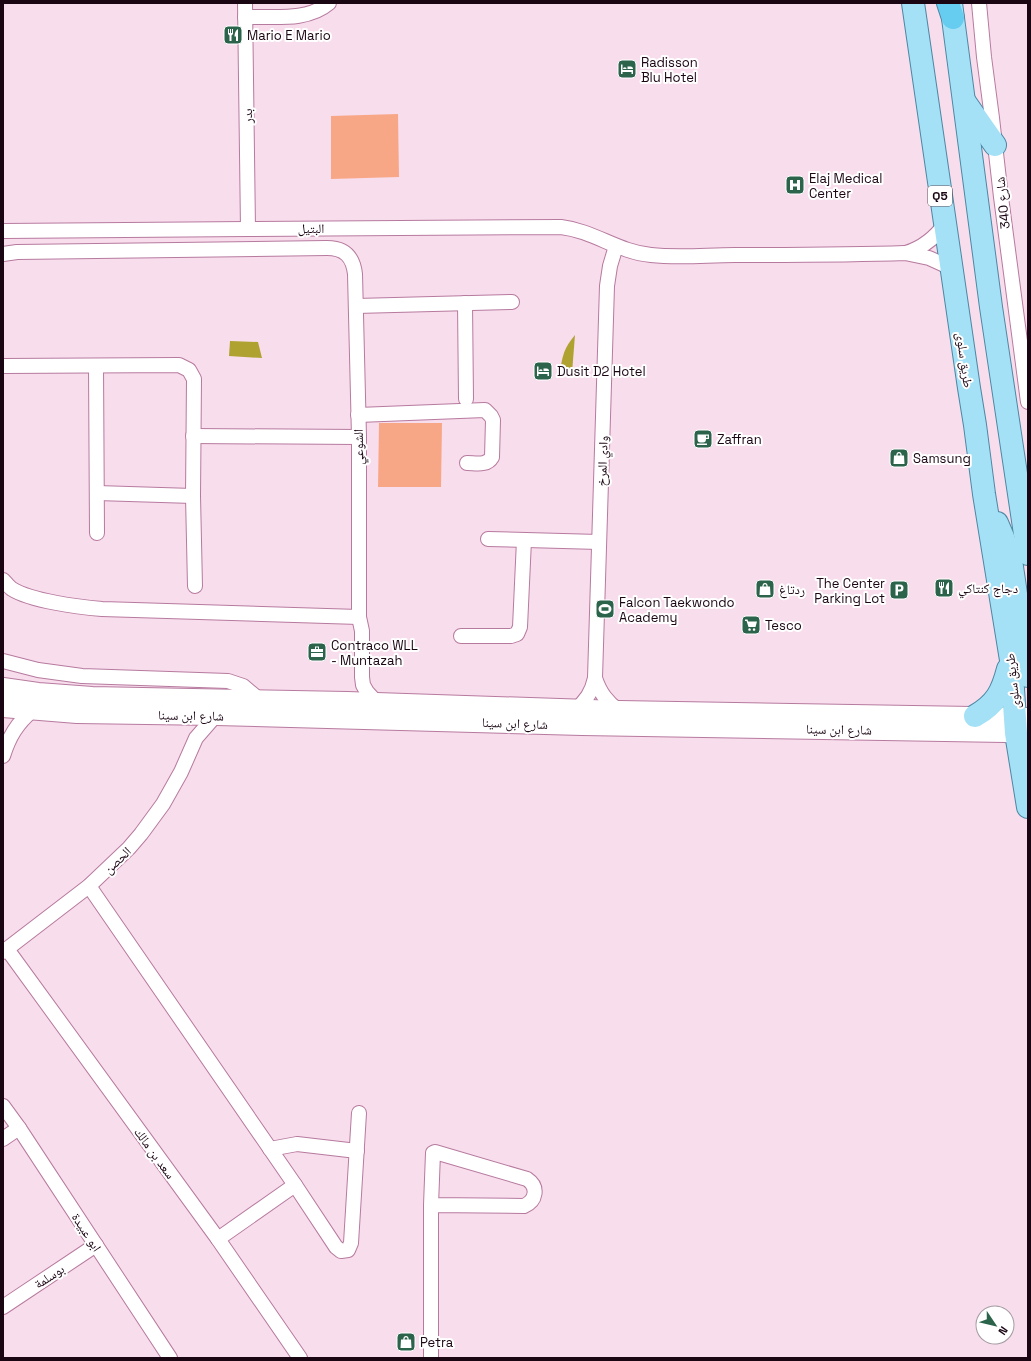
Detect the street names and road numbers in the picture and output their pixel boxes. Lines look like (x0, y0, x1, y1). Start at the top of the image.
street label: بدر (239, 108, 256, 125)
street label: شارع 340 (991, 176, 1015, 230)
road number: Q5 (928, 186, 952, 206)
street label: البتيل (298, 220, 324, 237)
street label: طريق سلوى (952, 331, 977, 389)
street label: الشوعي (350, 429, 370, 465)
street label: وادي المرخ (593, 435, 614, 487)
street label: طريق سلوى (1001, 652, 1024, 710)
street label: شارع ابن سينا (158, 706, 224, 726)
street label: شارع ابن سينا (482, 714, 548, 734)
street label: شارع ابن سينا (806, 720, 872, 740)
street label: الحصن (100, 843, 135, 878)
street label: سعد بن مالك (130, 1124, 179, 1182)
street label: ابو عبيدة (68, 1210, 105, 1255)
street label: بوسلمة (31, 1260, 68, 1292)

